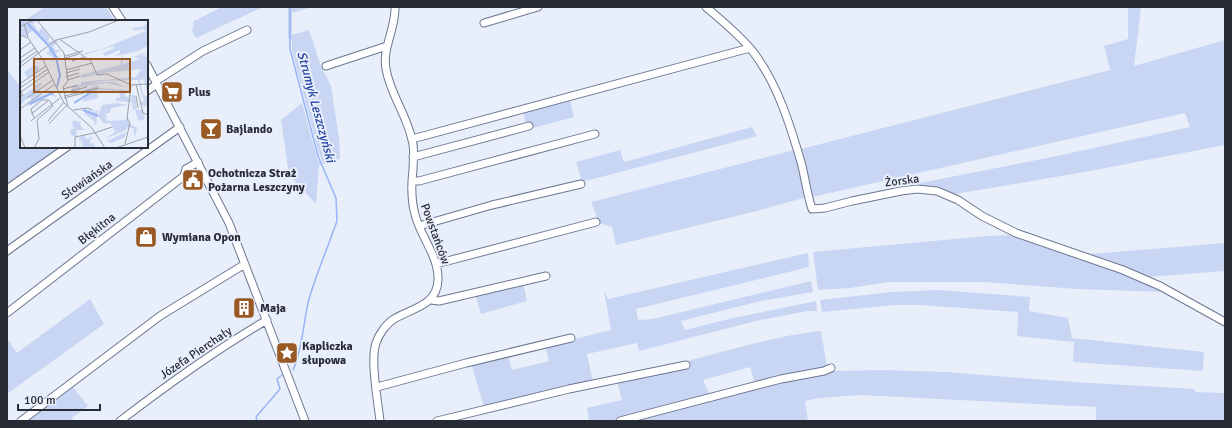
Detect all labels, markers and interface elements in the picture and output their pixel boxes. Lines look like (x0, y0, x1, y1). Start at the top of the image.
inset map (20, 20, 148, 148)
water label: Strumyk Leszczyński (293, 50, 339, 166)
supermarket icon: Plus (159, 79, 185, 105)
place label: Plus (188, 85, 211, 100)
bar icon: Bajlando (198, 116, 224, 142)
place label: Bajlando (226, 122, 272, 137)
street label: Słowiańska (59, 157, 115, 203)
place label: Ochotnicza Straż Pożarna Leszczyny (208, 166, 305, 195)
public building icon: Ochotnicza Straż Pożarna Leszczyny (180, 167, 206, 193)
street label: Żorska (884, 171, 920, 191)
street label: Powstańców (417, 201, 453, 267)
street label: Błękitna (75, 210, 119, 248)
shop icon: Wymiana Opon (133, 224, 159, 250)
place label: Wymiana Opon (162, 230, 241, 245)
building icon: Maja (231, 295, 257, 321)
place label: Maja (260, 301, 286, 316)
street label: Józefa Pierchały (157, 323, 235, 383)
place label: Kapliczka słupowa (302, 339, 353, 368)
place icon: Kapliczka słupowa (274, 340, 300, 366)
scale bar (18, 386, 100, 412)
text: 100 m (24, 393, 56, 408)

